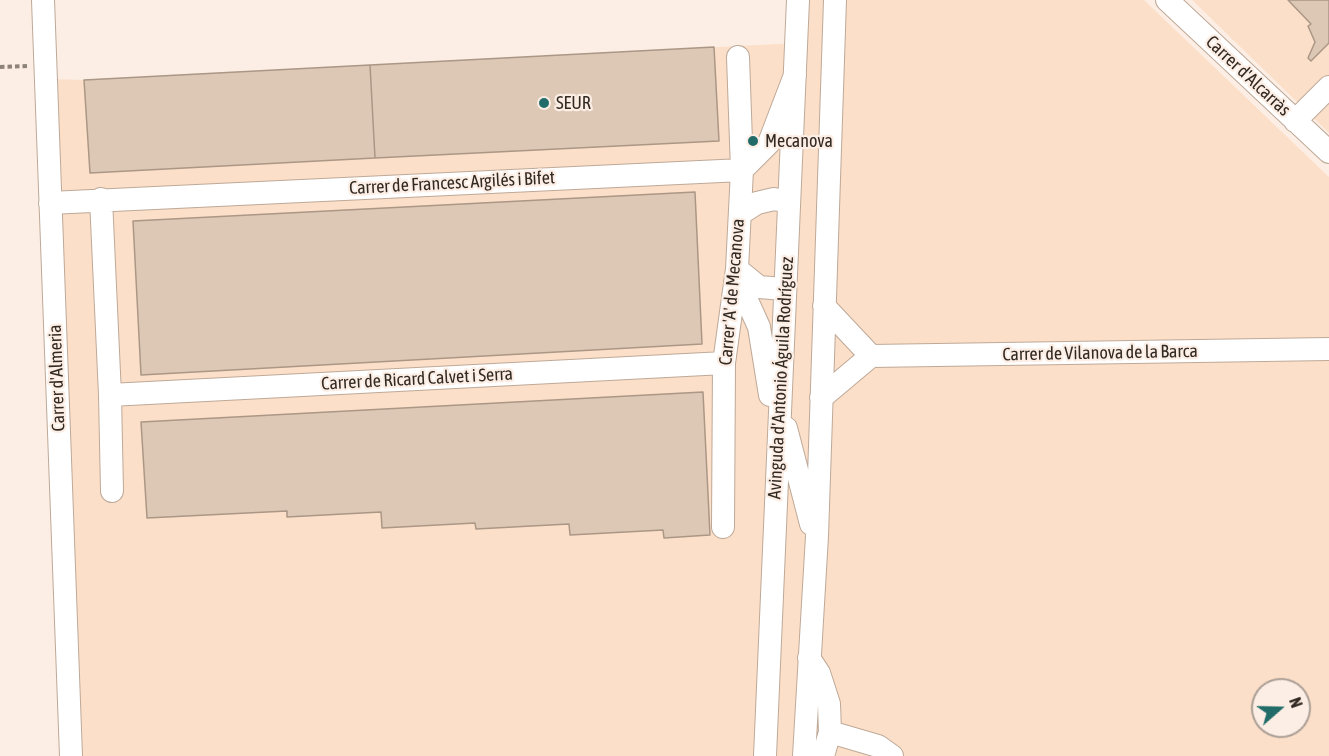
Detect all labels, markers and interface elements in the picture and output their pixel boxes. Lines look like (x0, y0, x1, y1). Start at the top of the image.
street label: Carrer d'Alcarràs (1201, 31, 1295, 121)
place label: SEUR (556, 92, 591, 114)
marker: SEUR (537, 96, 551, 110)
place label: Mecanova (765, 130, 833, 152)
marker: Mecanova (746, 134, 760, 148)
street label: Carrer de Francesc Argilés i Bifet (349, 167, 555, 199)
street label: Carrer 'A' de Mecanova (715, 218, 749, 366)
street label: Avinguda d'Antonio Águila Rodríguez (764, 256, 798, 500)
street label: Carrer d'Almeria (44, 324, 70, 432)
street label: Carrer de Vilanova de la Barca (1002, 340, 1198, 366)
street label: Carrer de Ricard Calvet i Serra (321, 363, 513, 395)
north arrow (1251, 678, 1311, 738)
text: N (1286, 695, 1306, 710)

